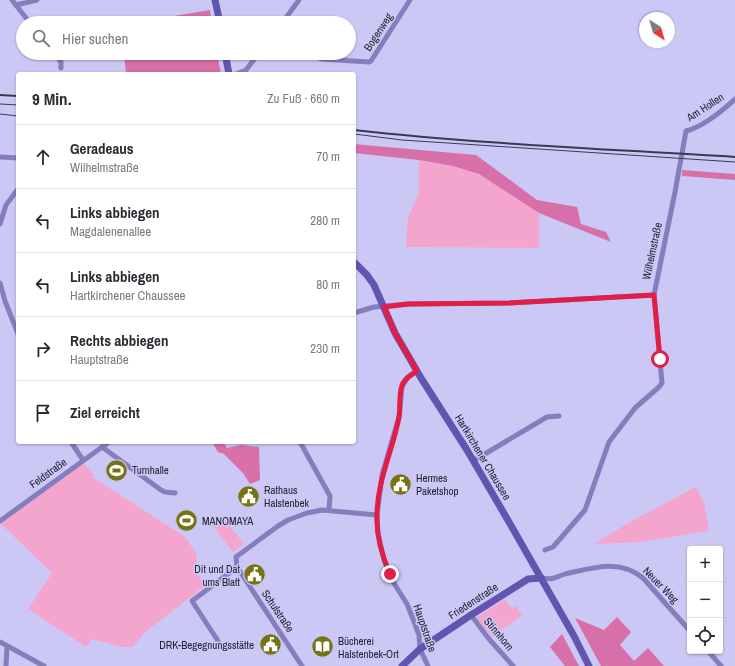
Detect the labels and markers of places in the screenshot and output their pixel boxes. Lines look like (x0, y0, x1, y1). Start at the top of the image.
sports icon: Turnhalle (103, 457, 129, 483)
place label: Turnhalle (132, 463, 169, 477)
public building icon: Hermes Paketshop (388, 471, 414, 497)
place label: Hermes Paketshop (416, 471, 459, 498)
public building icon: Rathaus Halstenbek (235, 483, 261, 509)
place label: Rathaus Halstenbek (264, 483, 310, 510)
sports icon: MANOMAYA (173, 508, 199, 534)
place label: MANOMAYA (202, 514, 254, 528)
place label: Dit und Dat ums Blatt (194, 562, 240, 589)
public building icon: Dit und Dat ums Blatt (242, 562, 268, 588)
public building icon: DRK-Begegnungsstätte (257, 632, 283, 658)
library icon: Bücherei Halstenbek-Ort (310, 634, 336, 660)
place label: Bücherei Halstenbek-Ort (338, 634, 399, 661)
place label: DRK-Begegnungsstätte (159, 638, 254, 652)

